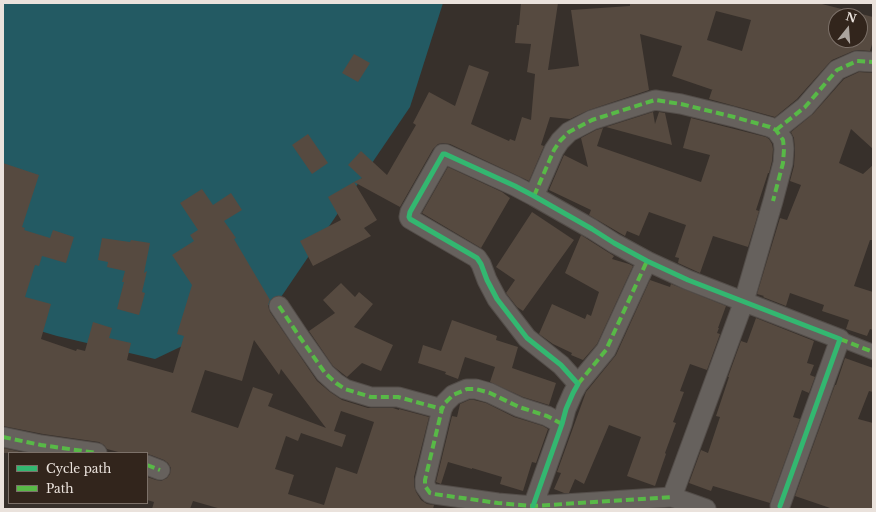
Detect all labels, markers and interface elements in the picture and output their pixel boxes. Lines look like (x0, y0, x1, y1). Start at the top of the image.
north arrow (828, 8, 868, 48)
text: N (844, 9, 858, 26)
legend (8, 452, 148, 504)
text: Cycle path (46, 461, 111, 476)
text: Path (46, 481, 74, 496)

